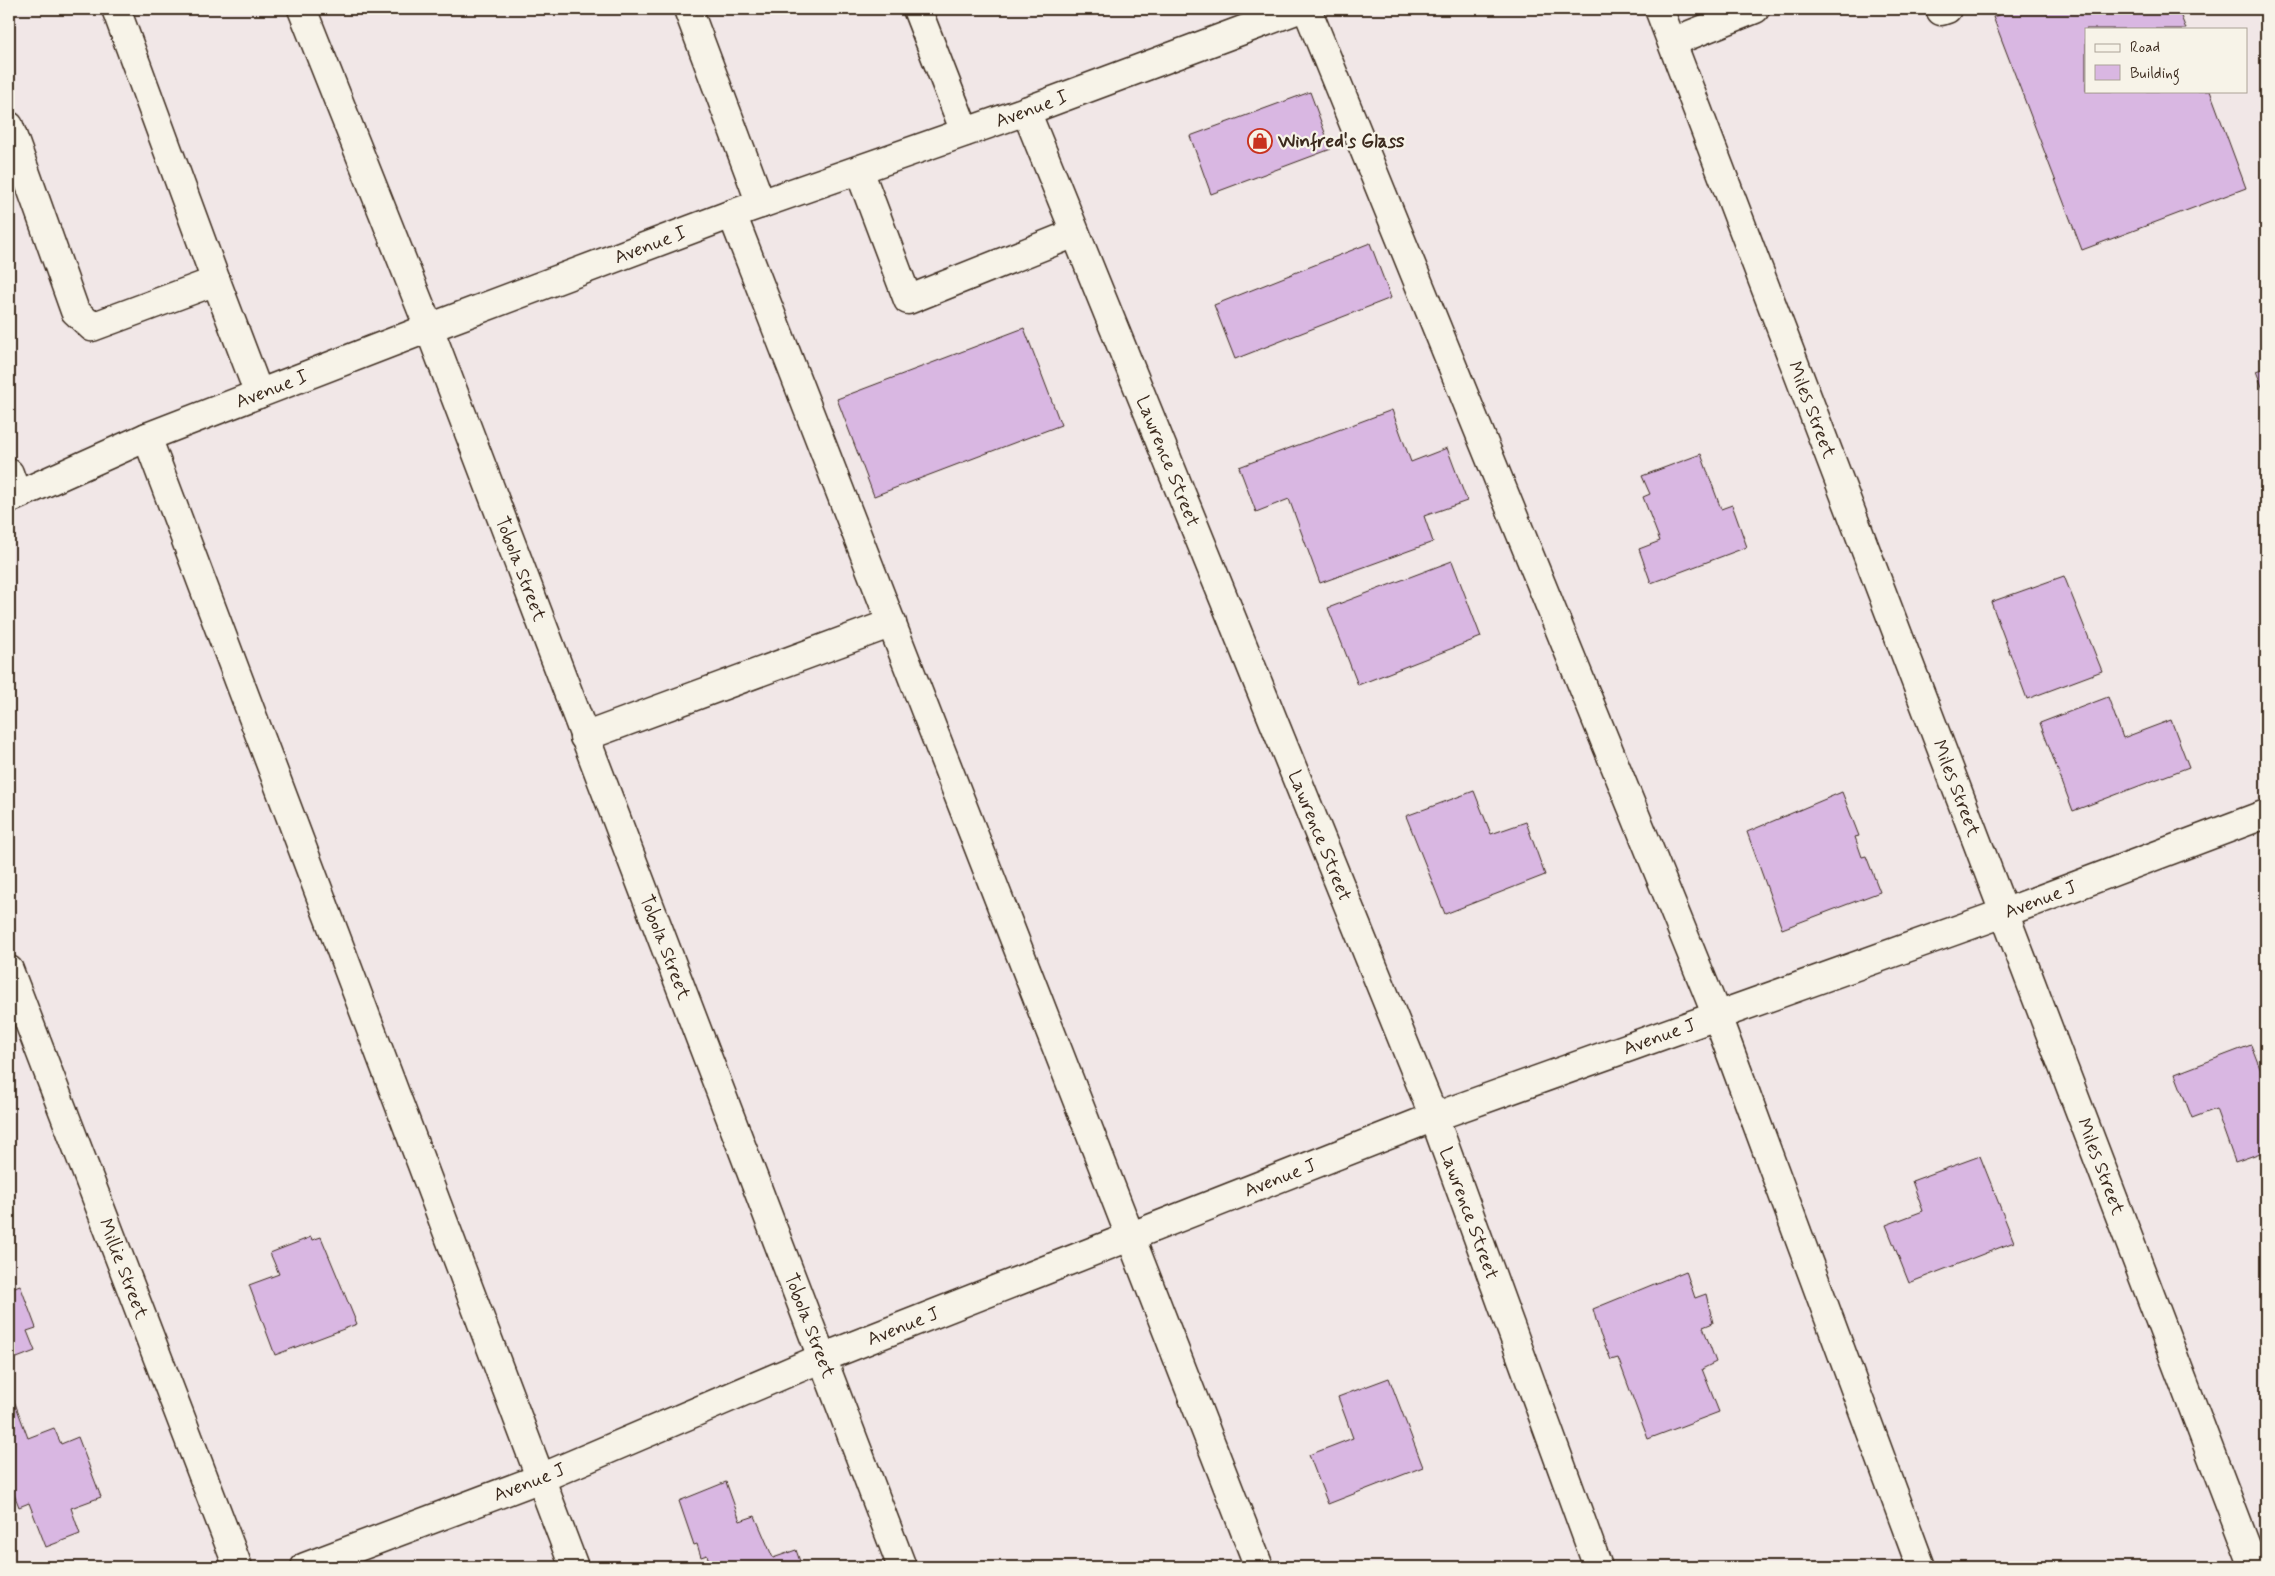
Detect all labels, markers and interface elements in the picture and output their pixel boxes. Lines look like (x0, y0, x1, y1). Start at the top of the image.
legend (2085, 28, 2248, 92)
text: Road (2130, 38, 2160, 58)
text: Building (2130, 64, 2180, 85)
street label: Avenue I (992, 84, 1072, 133)
shop icon: Winfred's Glass (1247, 128, 1273, 154)
place label: Winfred's Glass (1277, 129, 1405, 154)
street label: Avenue I (610, 220, 690, 270)
street label: Miles Street (1782, 358, 1842, 462)
street label: Avenue I (232, 363, 312, 414)
street label: Lawrence Street (1130, 392, 1206, 530)
street label: Tobola Street (489, 513, 552, 625)
street label: Miles Street (1927, 736, 1986, 840)
street label: Lawrence Street (1282, 766, 1358, 905)
street label: Avenue J (2001, 874, 2080, 924)
street label: Tobola Street (634, 891, 697, 1003)
street label: Avenue J (1620, 1012, 1699, 1061)
street label: Miles Street (2071, 1114, 2131, 1219)
street label: Lawrence Street (1433, 1144, 1505, 1283)
street label: Avenue J (1240, 1152, 1320, 1203)
street label: Millie Street (93, 1215, 154, 1323)
street label: Tobola Street (778, 1269, 841, 1382)
street label: Avenue J (863, 1301, 943, 1352)
street label: Avenue J (490, 1456, 570, 1507)

